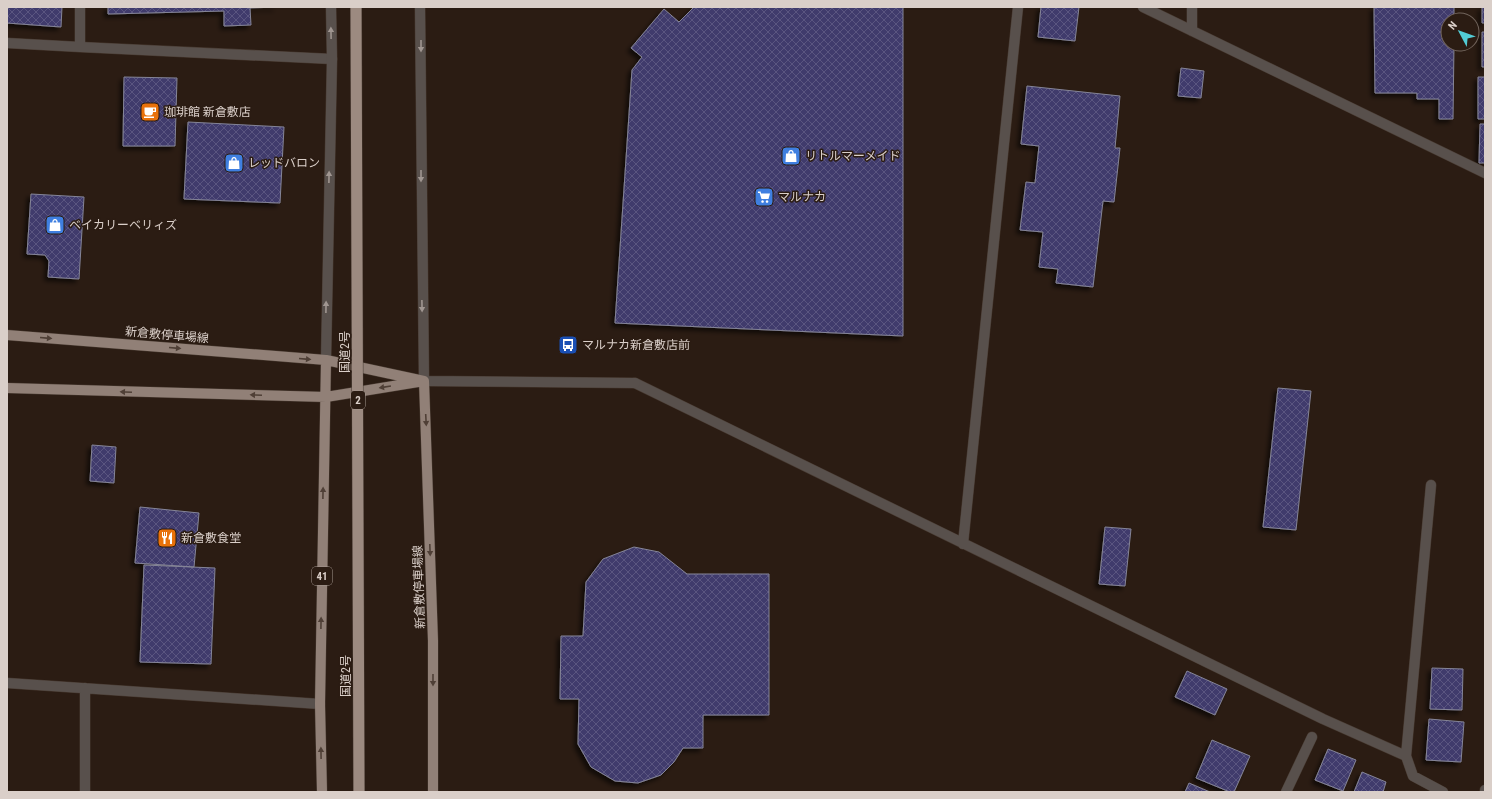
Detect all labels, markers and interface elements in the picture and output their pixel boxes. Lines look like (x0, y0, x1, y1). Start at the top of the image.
north arrow (1440, 12, 1480, 52)
text: N (1446, 19, 1460, 33)
one-way arrow (328, 26, 334, 39)
one-way arrow (417, 40, 424, 52)
cafe icon: 珈琲館 新倉敷店 (139, 101, 161, 123)
place label: 珈琲館 新倉敷店 (164, 105, 251, 119)
shop icon: リトルマーメイド (780, 145, 802, 167)
place label: リトルマーメイド (805, 149, 901, 163)
shop icon: レッドバロン (223, 152, 245, 174)
place label: レッドバロン (248, 156, 320, 170)
one-way arrow (326, 170, 332, 183)
one-way arrow (418, 170, 425, 182)
supermarket icon: マルナカ (753, 186, 775, 208)
place label: マルナカ (778, 190, 826, 204)
shop icon: ベイカリーベリィズ (44, 214, 66, 236)
place label: ベイカリーベリィズ (69, 218, 177, 232)
one-way arrow (323, 300, 329, 313)
one-way arrow (419, 300, 426, 312)
street label: 新倉敷停車場線 (125, 324, 209, 346)
street label: 国道2号 (338, 331, 352, 373)
bus stop icon: マルナカ新倉敷店前 (557, 334, 579, 356)
one-way arrow (40, 335, 52, 342)
place label: マルナカ新倉敷店前 (582, 338, 690, 352)
one-way arrow (169, 345, 181, 352)
one-way arrow (299, 355, 311, 362)
one-way arrow (379, 385, 392, 391)
one-way arrow (120, 388, 132, 395)
road number: 2 (351, 391, 365, 409)
one-way arrow (250, 392, 262, 399)
one-way arrow (422, 414, 429, 426)
one-way arrow (320, 486, 326, 499)
restaurant icon: 新倉敷食堂 (156, 527, 178, 549)
place label: 新倉敷食堂 (181, 531, 241, 545)
one-way arrow (427, 544, 434, 556)
street label: 新倉敷停車場線 (411, 545, 427, 629)
road number: 41 (312, 567, 332, 585)
one-way arrow (318, 616, 324, 629)
street label: 国道2号 (339, 655, 353, 697)
one-way arrow (430, 674, 436, 687)
one-way arrow (318, 746, 324, 759)

